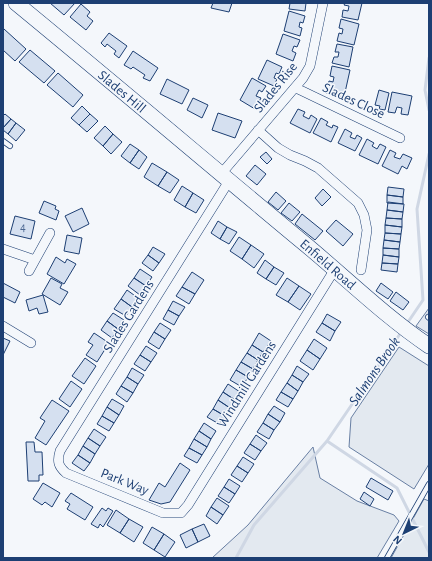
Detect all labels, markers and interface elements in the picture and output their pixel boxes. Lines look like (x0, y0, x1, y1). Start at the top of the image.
street label: Slades Rise (251, 60, 300, 115)
street label: Slades Hill (95, 68, 148, 116)
street label: Slades Close (320, 80, 387, 121)
house number: 4 (20, 221, 26, 233)
street label: Enfield Road (297, 237, 358, 293)
street label: Slades Gardens (101, 278, 157, 355)
water label: Salmons Brook (346, 334, 403, 408)
street label: Windmill Gardens (215, 339, 279, 430)
street label: Park Way (99, 466, 151, 498)
north arrow (384, 513, 424, 553)
text: N (391, 533, 404, 547)

